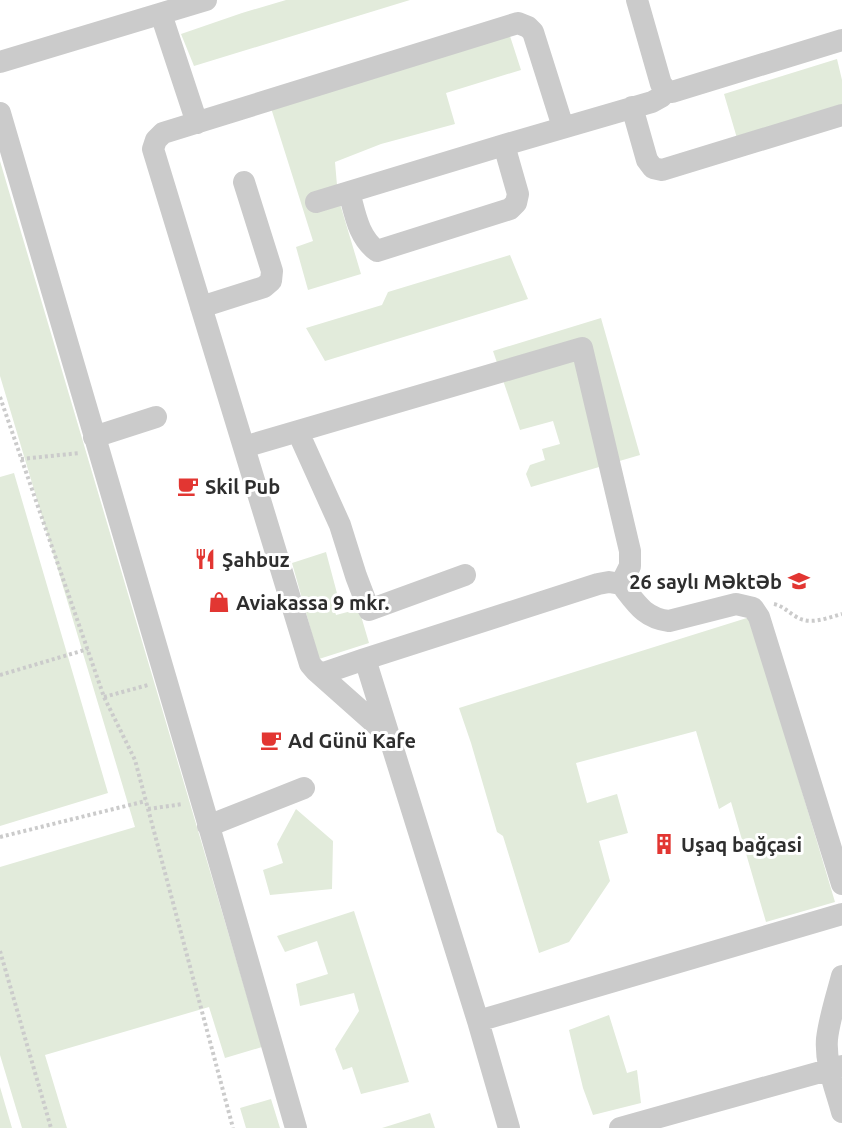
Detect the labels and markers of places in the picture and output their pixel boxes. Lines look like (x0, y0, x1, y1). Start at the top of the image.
cafe icon: Skil Pub (176, 474, 200, 498)
place label: Skil Pub (205, 475, 280, 498)
restaurant icon: Şahbuz (193, 547, 217, 571)
place label: Şahbuz (222, 548, 290, 571)
school or university icon: 26 saylı Məktəb (787, 569, 811, 593)
place label: 26 saylı Məktəb (629, 570, 782, 593)
shop icon: Aviakassa 9 mkr. (207, 590, 231, 614)
place label: Aviakassa 9 mkr. (236, 591, 390, 614)
cafe icon: Ad Günü Kafe (259, 728, 283, 752)
place label: Ad Günü Kafe (288, 729, 416, 752)
building icon: Uşaq bağçasi (652, 832, 676, 856)
place label: Uşaq bağçasi (681, 833, 802, 856)

